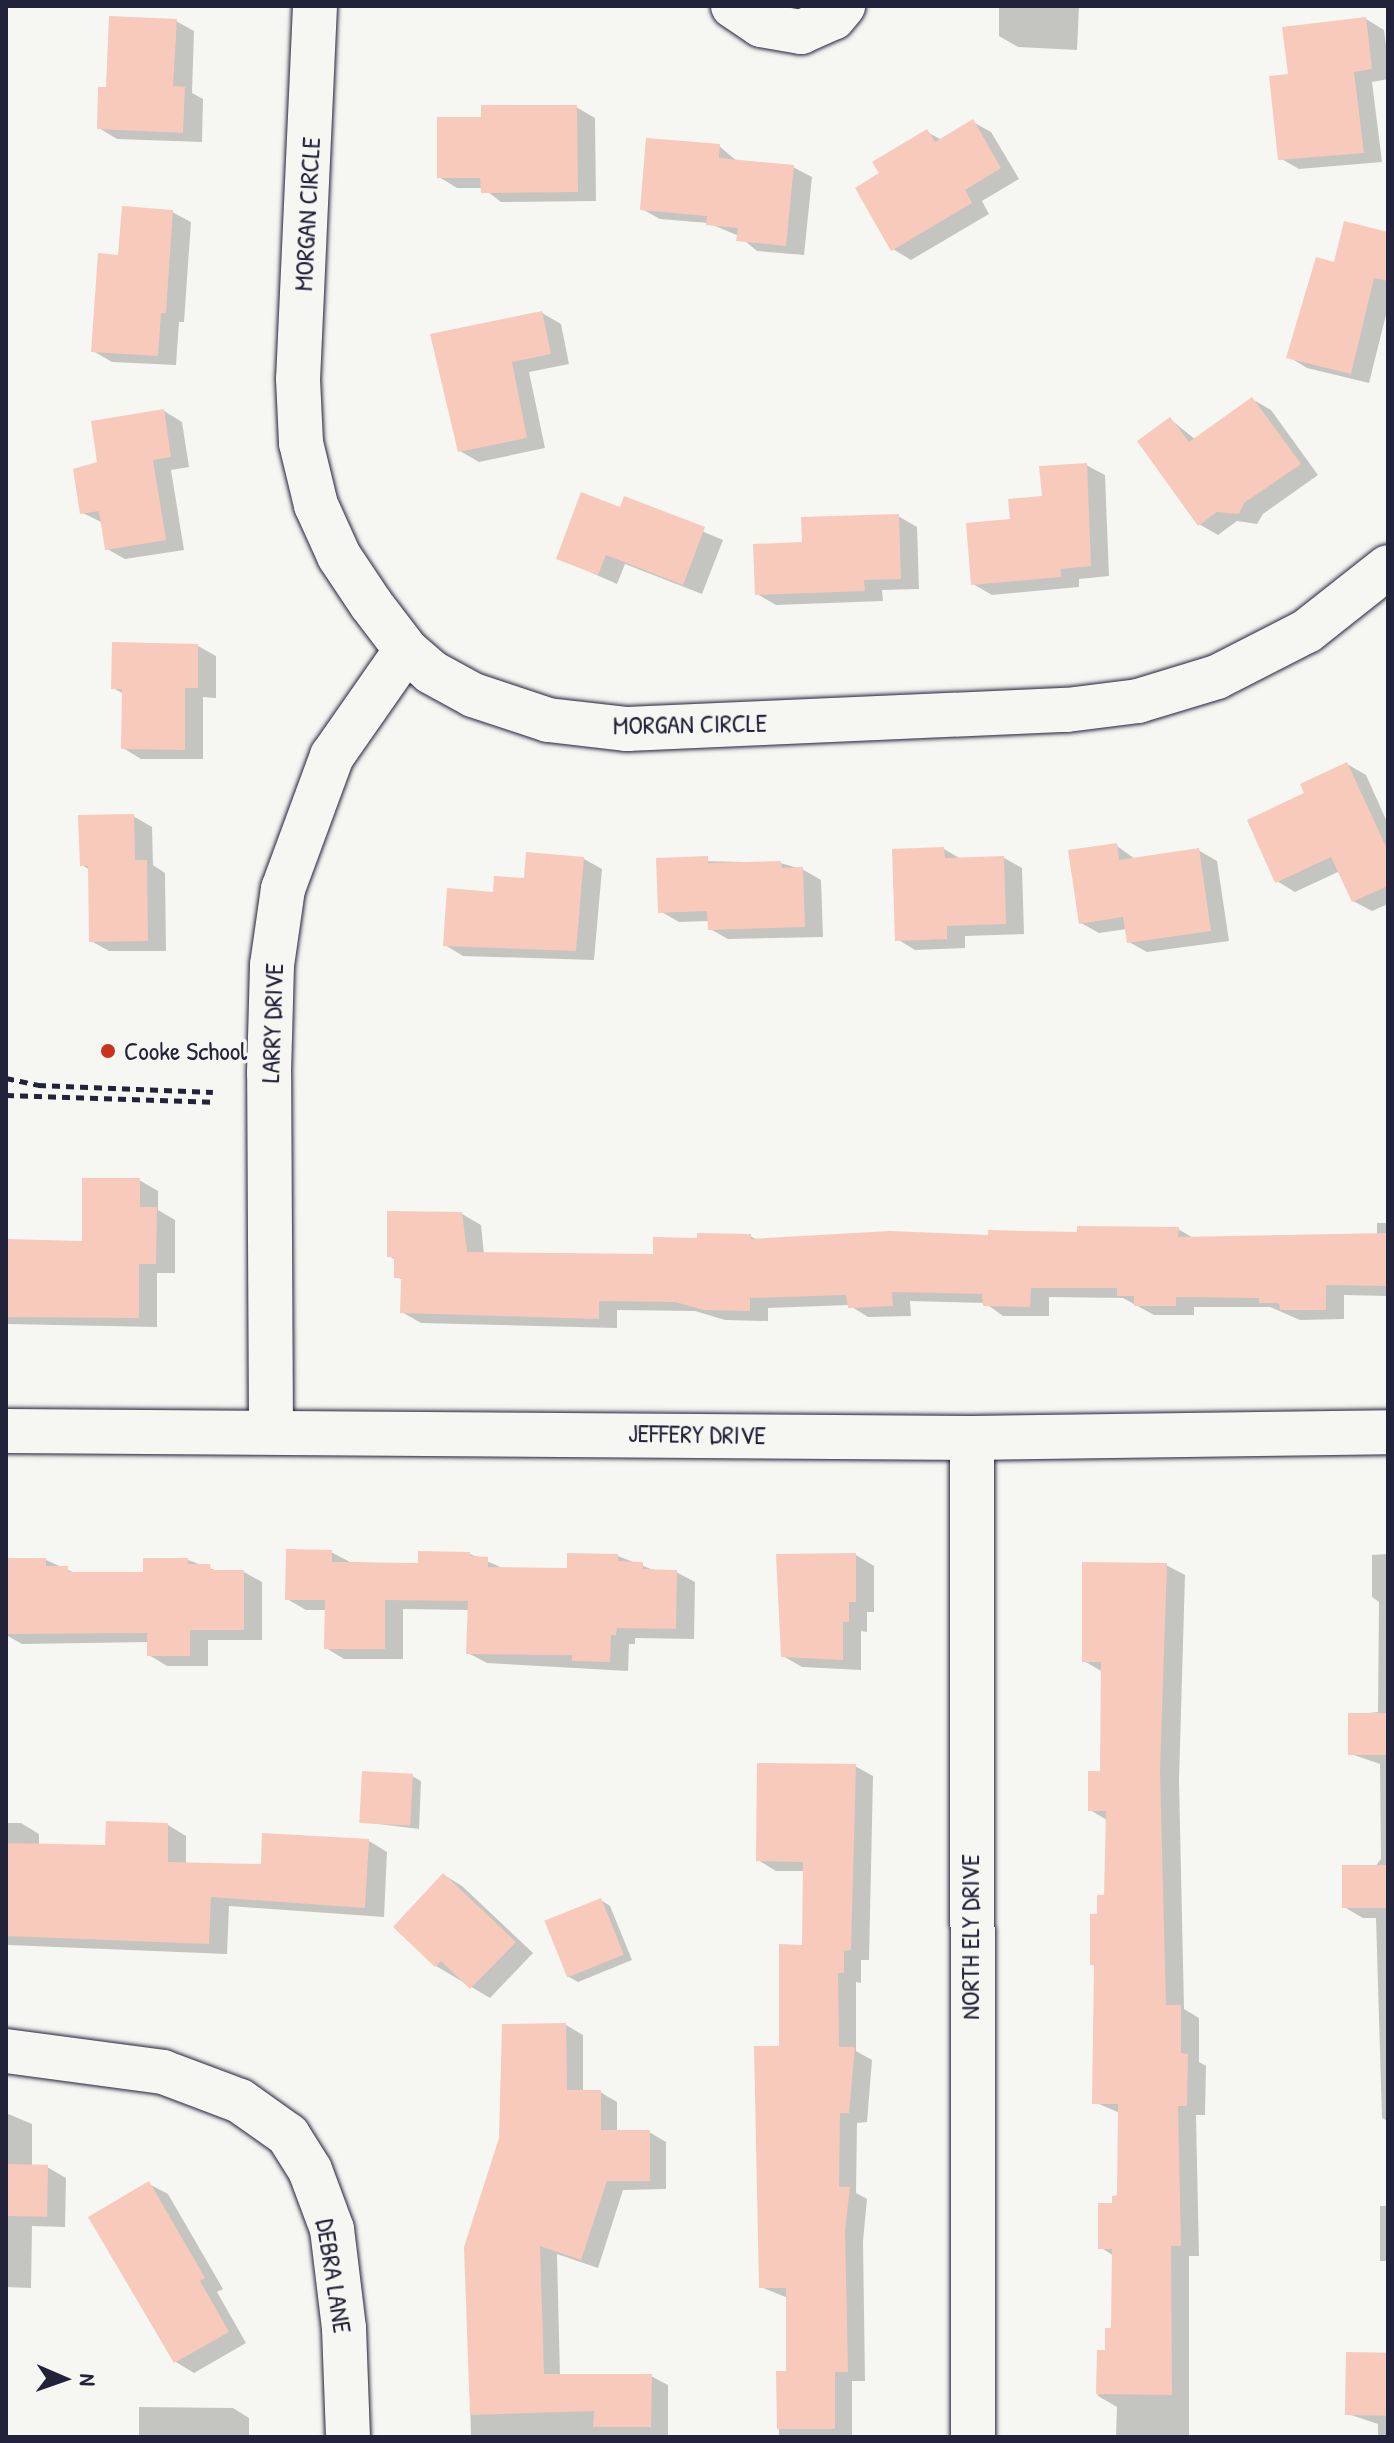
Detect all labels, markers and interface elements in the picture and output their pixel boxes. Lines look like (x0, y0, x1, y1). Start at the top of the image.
street label: MORGAN CIRCLE (287, 136, 327, 292)
street label: MORGAN CIRCLE (613, 707, 767, 741)
street label: LARRY DRIVE (254, 963, 290, 1083)
place label: Cooke School (124, 1035, 247, 1067)
marker: Cooke School (99, 1042, 117, 1060)
street label: JEFFERY DRIVE (628, 1417, 766, 1451)
street label: NORTH ELY DRIVE (954, 1854, 986, 2020)
street label: DEBRA LANE (310, 2217, 358, 2335)
north arrow (24, 2339, 104, 2419)
text: N (73, 2373, 103, 2386)

